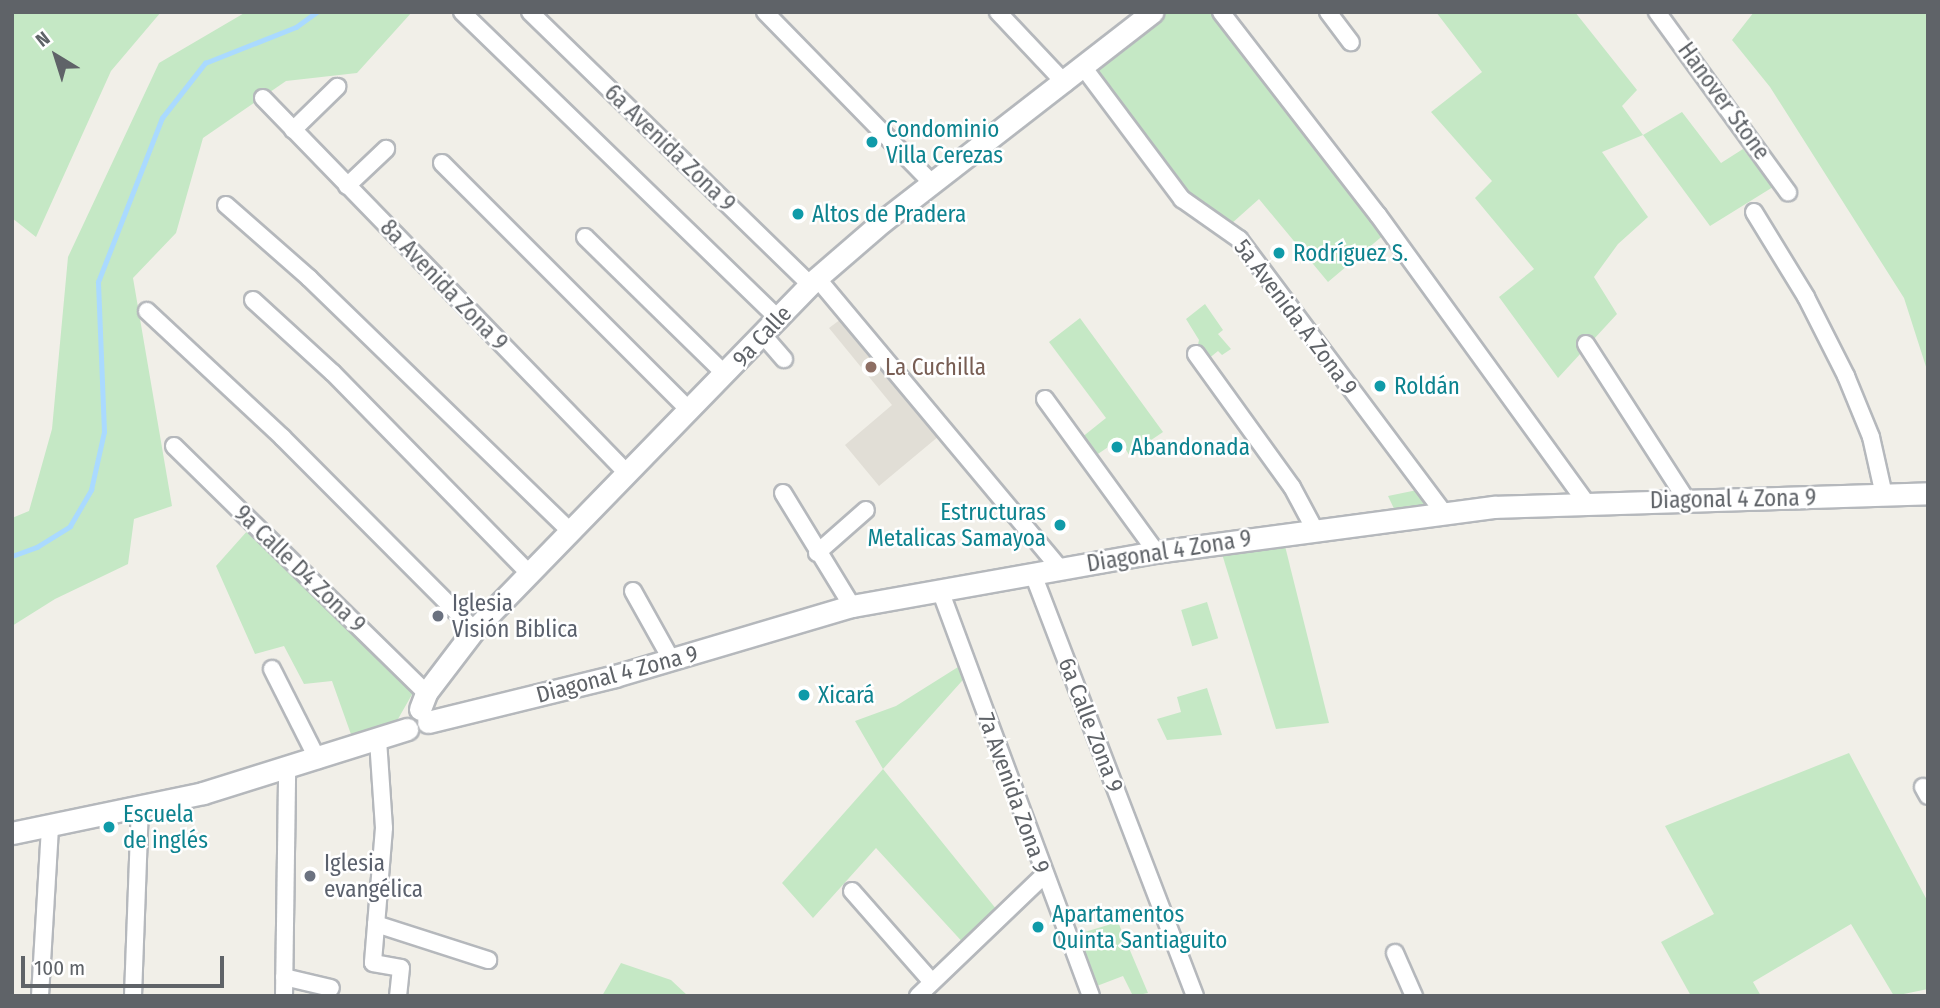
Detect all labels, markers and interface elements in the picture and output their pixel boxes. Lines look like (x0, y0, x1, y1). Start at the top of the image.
north arrow (21, 21, 91, 91)
text: N (31, 26, 54, 52)
street label: Hanover Stone (1672, 37, 1776, 165)
street label: 6a Avenida Zona 9 (599, 79, 741, 217)
place label: Condominio Villa Cerezas (886, 115, 1003, 169)
marker: Condominio Villa Cerezas (864, 134, 880, 150)
place label: Altos de Pradera (812, 200, 966, 228)
marker: Altos de Pradera (790, 206, 806, 222)
street label: 8a Avenida Zona 9 (375, 214, 513, 356)
street label: 5a Avenida A Zona 9 (1229, 234, 1363, 400)
place label: Rodríguez S. (1293, 239, 1408, 267)
marker: Rodríguez S. (1271, 245, 1287, 261)
street label: 9a Calle (727, 300, 797, 372)
place label: La Cuchilla (885, 353, 986, 381)
marker: La Cuchilla (863, 359, 879, 375)
place label: Roldán (1394, 372, 1460, 400)
marker: Roldán (1372, 378, 1388, 394)
place label: Abandonada (1131, 433, 1250, 461)
marker: Abandonada (1109, 439, 1125, 455)
street label: Diagonal 4 Zona 9 (1650, 484, 1816, 514)
place label: Estructuras Metalicas Samayoa (867, 498, 1046, 552)
street label: 9a Calle D4 Zona 9 (229, 500, 371, 638)
marker: Estructuras Metalicas Samayoa (1052, 517, 1068, 533)
street label: Diagonal 4 Zona 9 (1085, 524, 1253, 578)
place label: Iglesia Visión Biblica (452, 589, 578, 643)
marker: Iglesia Visión Biblica (430, 608, 446, 624)
street label: Diagonal 4 Zona 9 (533, 639, 701, 709)
street label: 6a Calle Zona 9 (1053, 654, 1129, 796)
place label: Xicará (818, 681, 874, 709)
marker: Xicará (796, 687, 812, 703)
street label: 7a Avenida Zona 9 (972, 709, 1056, 877)
place label: Escuela de inglés (123, 800, 208, 854)
marker: Escuela de inglés (101, 819, 117, 835)
place label: Iglesia evangélica (324, 849, 423, 903)
marker: Iglesia evangélica (302, 868, 318, 884)
place label: Apartamentos Quinta Santiaguito (1052, 900, 1227, 954)
marker: Apartamentos Quinta Santiaguito (1030, 919, 1046, 935)
scale bar (24, 942, 228, 986)
text: 100 m (34, 955, 85, 981)

